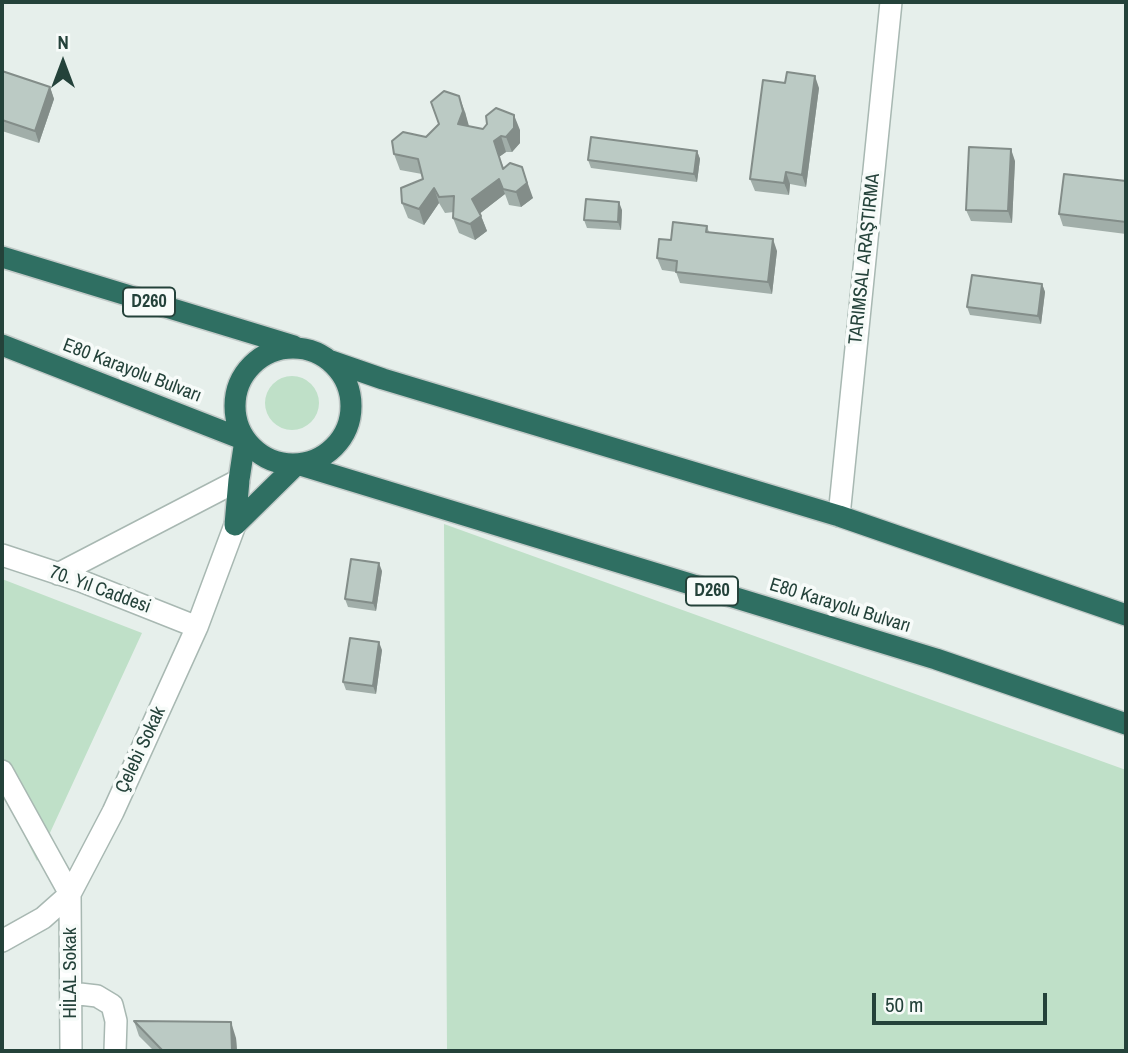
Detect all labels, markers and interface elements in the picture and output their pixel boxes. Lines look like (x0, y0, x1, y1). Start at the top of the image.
north arrow (28, 28, 98, 98)
text: N (57, 29, 69, 55)
street label: TARIMSAL ARAŞTIRMA (845, 172, 885, 346)
road number: D260 (123, 288, 175, 316)
street label: E80 Karayolu Bulvarı (60, 334, 204, 408)
street label: 70. Yıl Caddesi (46, 561, 154, 619)
street label: E80 Karayolu Bulvarı (767, 574, 913, 638)
road number: D260 (686, 576, 738, 606)
street label: Çelebi Sokak (111, 703, 171, 797)
street label: HİLAL Sokak (60, 928, 82, 1018)
scale bar (876, 979, 1051, 1023)
text: 50 m (885, 990, 923, 1019)

